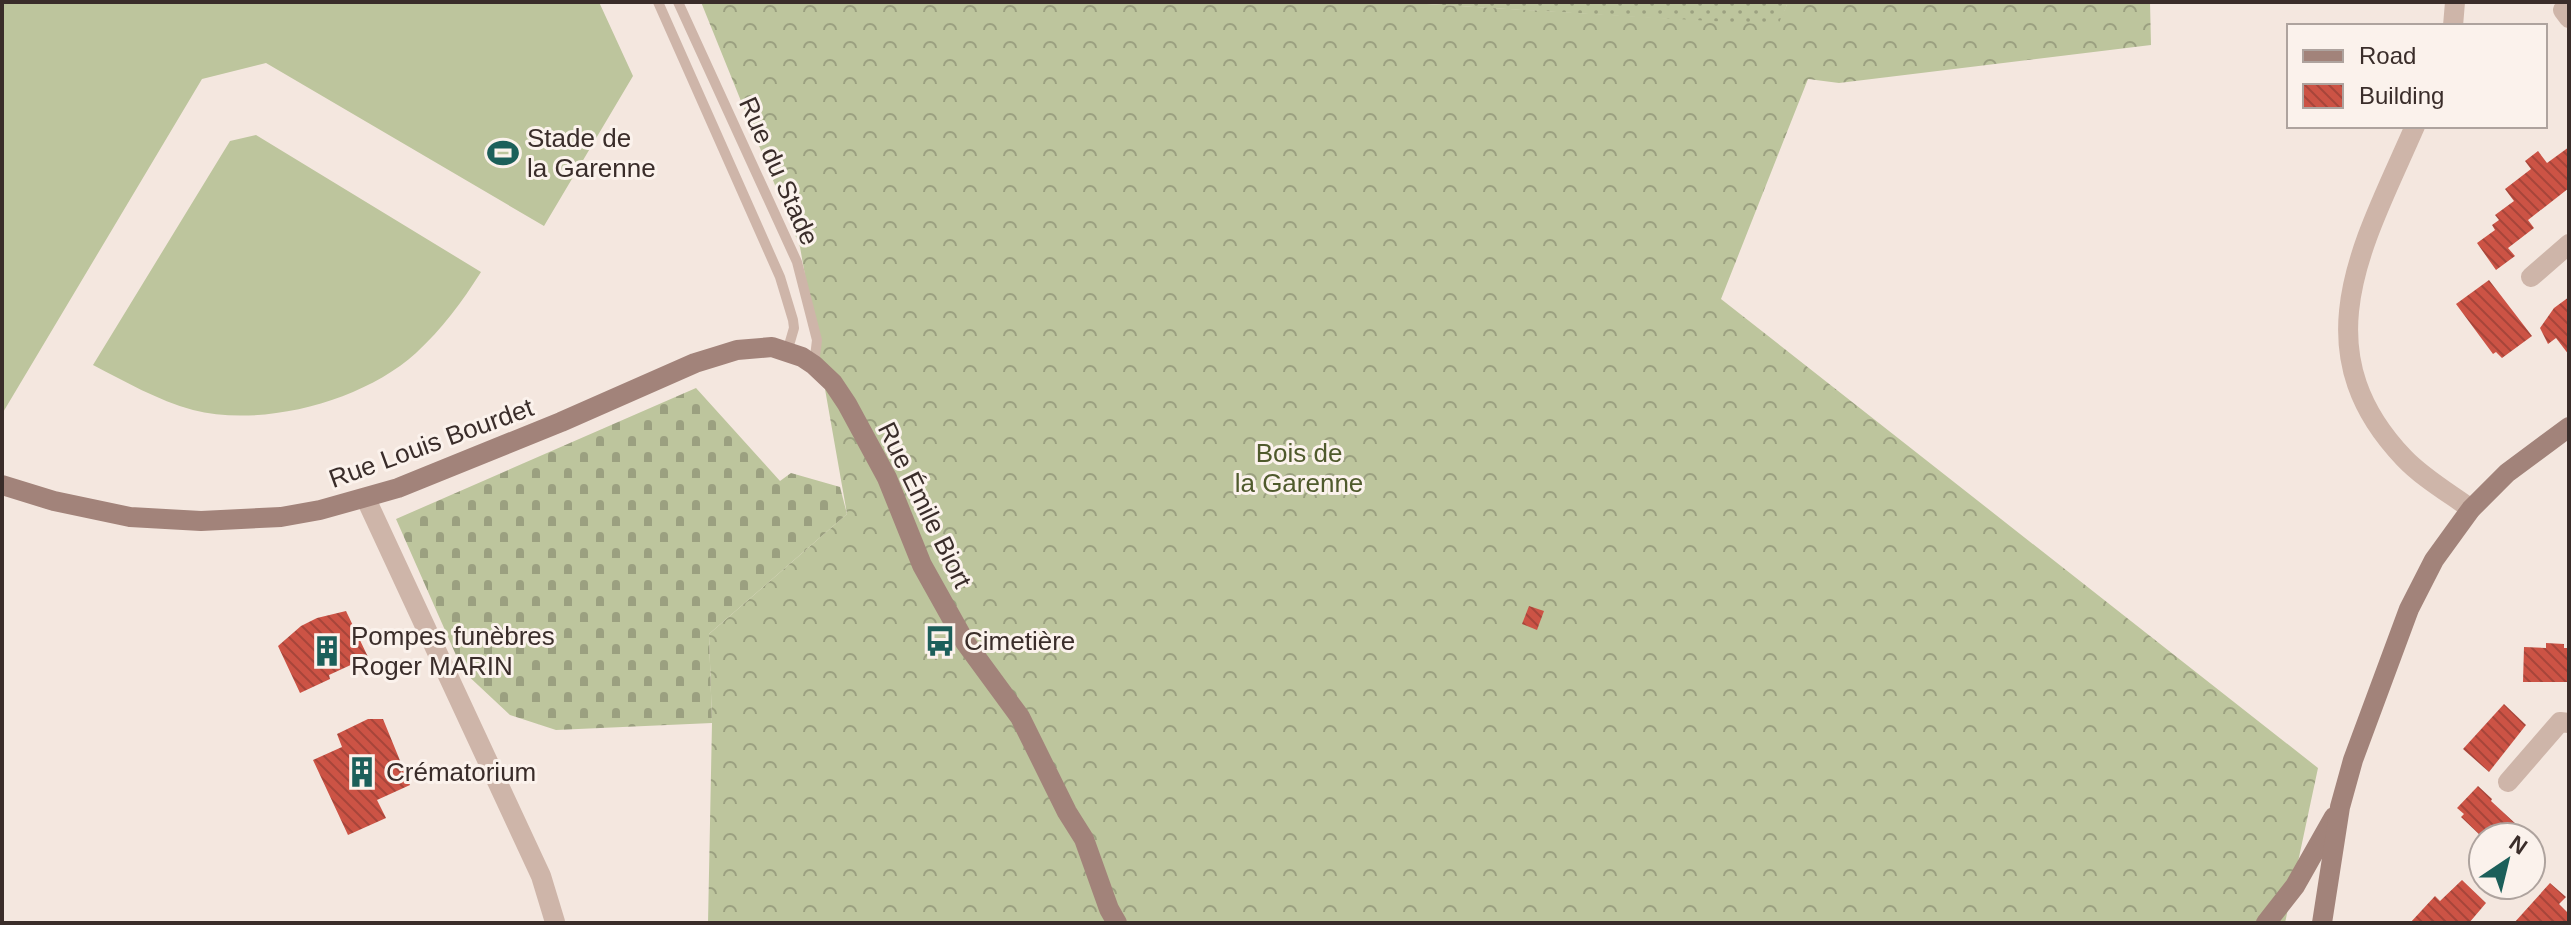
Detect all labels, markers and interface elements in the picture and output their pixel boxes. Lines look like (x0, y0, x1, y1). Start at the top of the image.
legend (2287, 24, 2547, 128)
text: Road (2359, 42, 2416, 69)
text: Building (2359, 82, 2444, 109)
street label: Rue du Stade (733, 92, 825, 250)
place label: Stade de la Garenne (527, 123, 656, 183)
sports icon: Stade de la Garenne (486, 136, 520, 170)
street label: Rue Louis Bourdet (325, 392, 538, 494)
street label: Rue Émile Biort (872, 417, 978, 593)
park label: Bois de la Garenne (1235, 438, 1363, 498)
place label: Pompes funèbres Roger MARIN (351, 621, 555, 681)
bus stop icon: Cimetière (923, 624, 957, 658)
place label: Cimetière (964, 626, 1075, 656)
building icon: Pompes funèbres Roger MARIN (310, 634, 344, 668)
building icon: Crématorium (345, 755, 379, 789)
place label: Crématorium (386, 757, 536, 787)
north arrow (2467, 821, 2547, 901)
text: N (2505, 830, 2532, 860)

